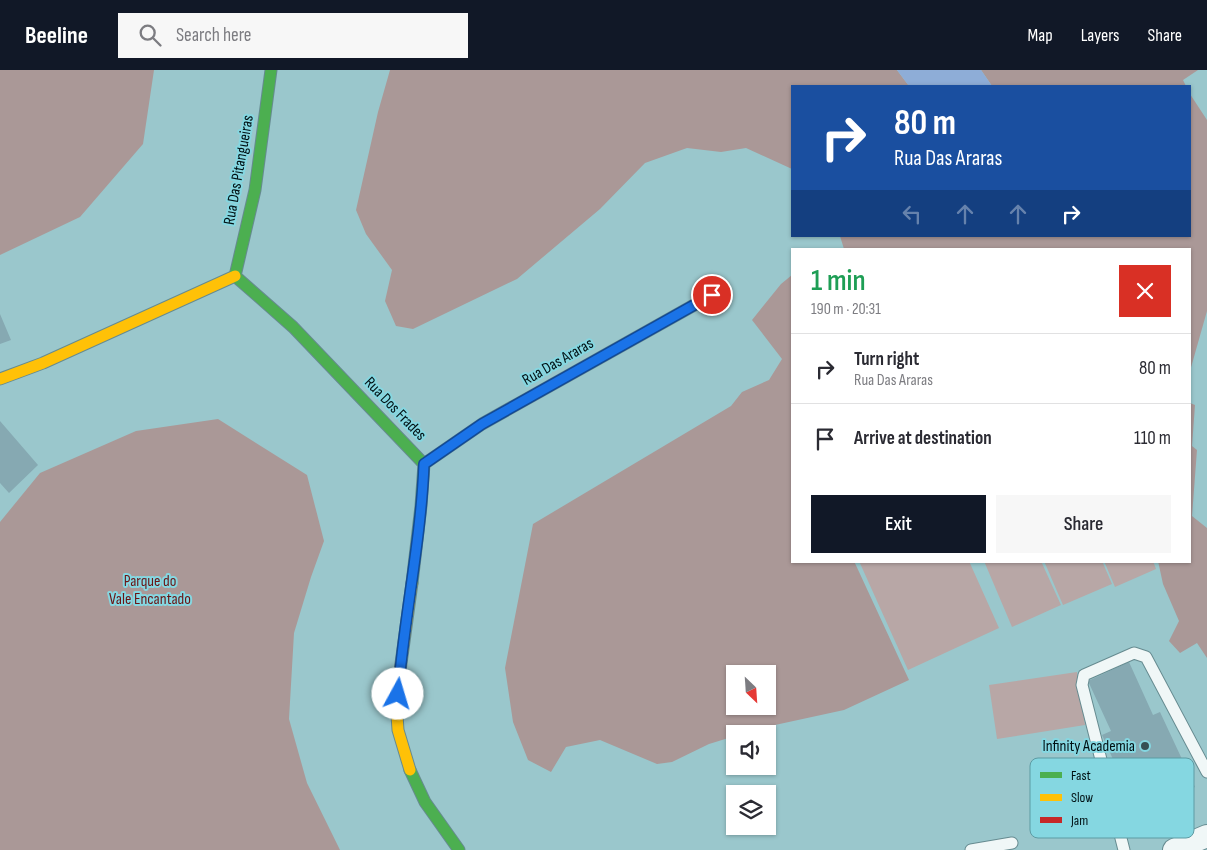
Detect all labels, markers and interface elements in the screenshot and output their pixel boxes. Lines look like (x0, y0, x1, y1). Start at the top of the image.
search box (118, 13, 468, 58)
text: Beeline (25, 21, 88, 50)
icon: search (136, 21, 164, 49)
text: Search here (176, 24, 251, 47)
text: Map (1028, 25, 1053, 46)
text: Layers (1081, 25, 1120, 46)
text: Share (1148, 25, 1182, 46)
text: 80 m (894, 102, 956, 145)
icon: right (811, 105, 876, 170)
street label: Rua Das Pitangueiras (220, 113, 258, 226)
text: Rua Das Araras (894, 145, 1002, 172)
icon: left (898, 200, 926, 228)
icon: ahead (951, 200, 979, 228)
icon: ahead (1004, 200, 1032, 228)
icon: right (1057, 200, 1085, 228)
text: 1 min (811, 263, 866, 299)
button: close (1119, 265, 1171, 317)
pin (691, 274, 733, 316)
icon: arrive (698, 281, 726, 309)
text: 190 m · 20:31 (811, 300, 881, 319)
street label: Rua Das Araras (519, 334, 597, 390)
text: Turn right (854, 348, 919, 371)
icon: right (811, 355, 839, 383)
text: 80 m (1139, 357, 1171, 380)
text: Rua Das Araras (854, 371, 933, 390)
street label: Rua Dos Frades (360, 373, 430, 445)
icon: arrive (811, 425, 839, 453)
text: Arrive at destination (854, 427, 992, 450)
text: 110 m (1134, 427, 1171, 450)
button: Exit (811, 495, 986, 553)
button: Share (996, 495, 1171, 553)
park label: Parque do Vale Encantado (109, 572, 191, 609)
north arrow (726, 665, 776, 715)
map controls (726, 665, 776, 835)
position arrow (371, 667, 423, 719)
button: sound (726, 725, 776, 775)
place label: Infinity Academia (1043, 737, 1135, 756)
marker: Infinity Academia (1139, 740, 1151, 752)
legend (1030, 758, 1194, 838)
text: Fast (1071, 767, 1091, 784)
button: layers (726, 785, 776, 835)
text: Slow (1071, 789, 1093, 806)
text: Jam (1070, 812, 1088, 829)

